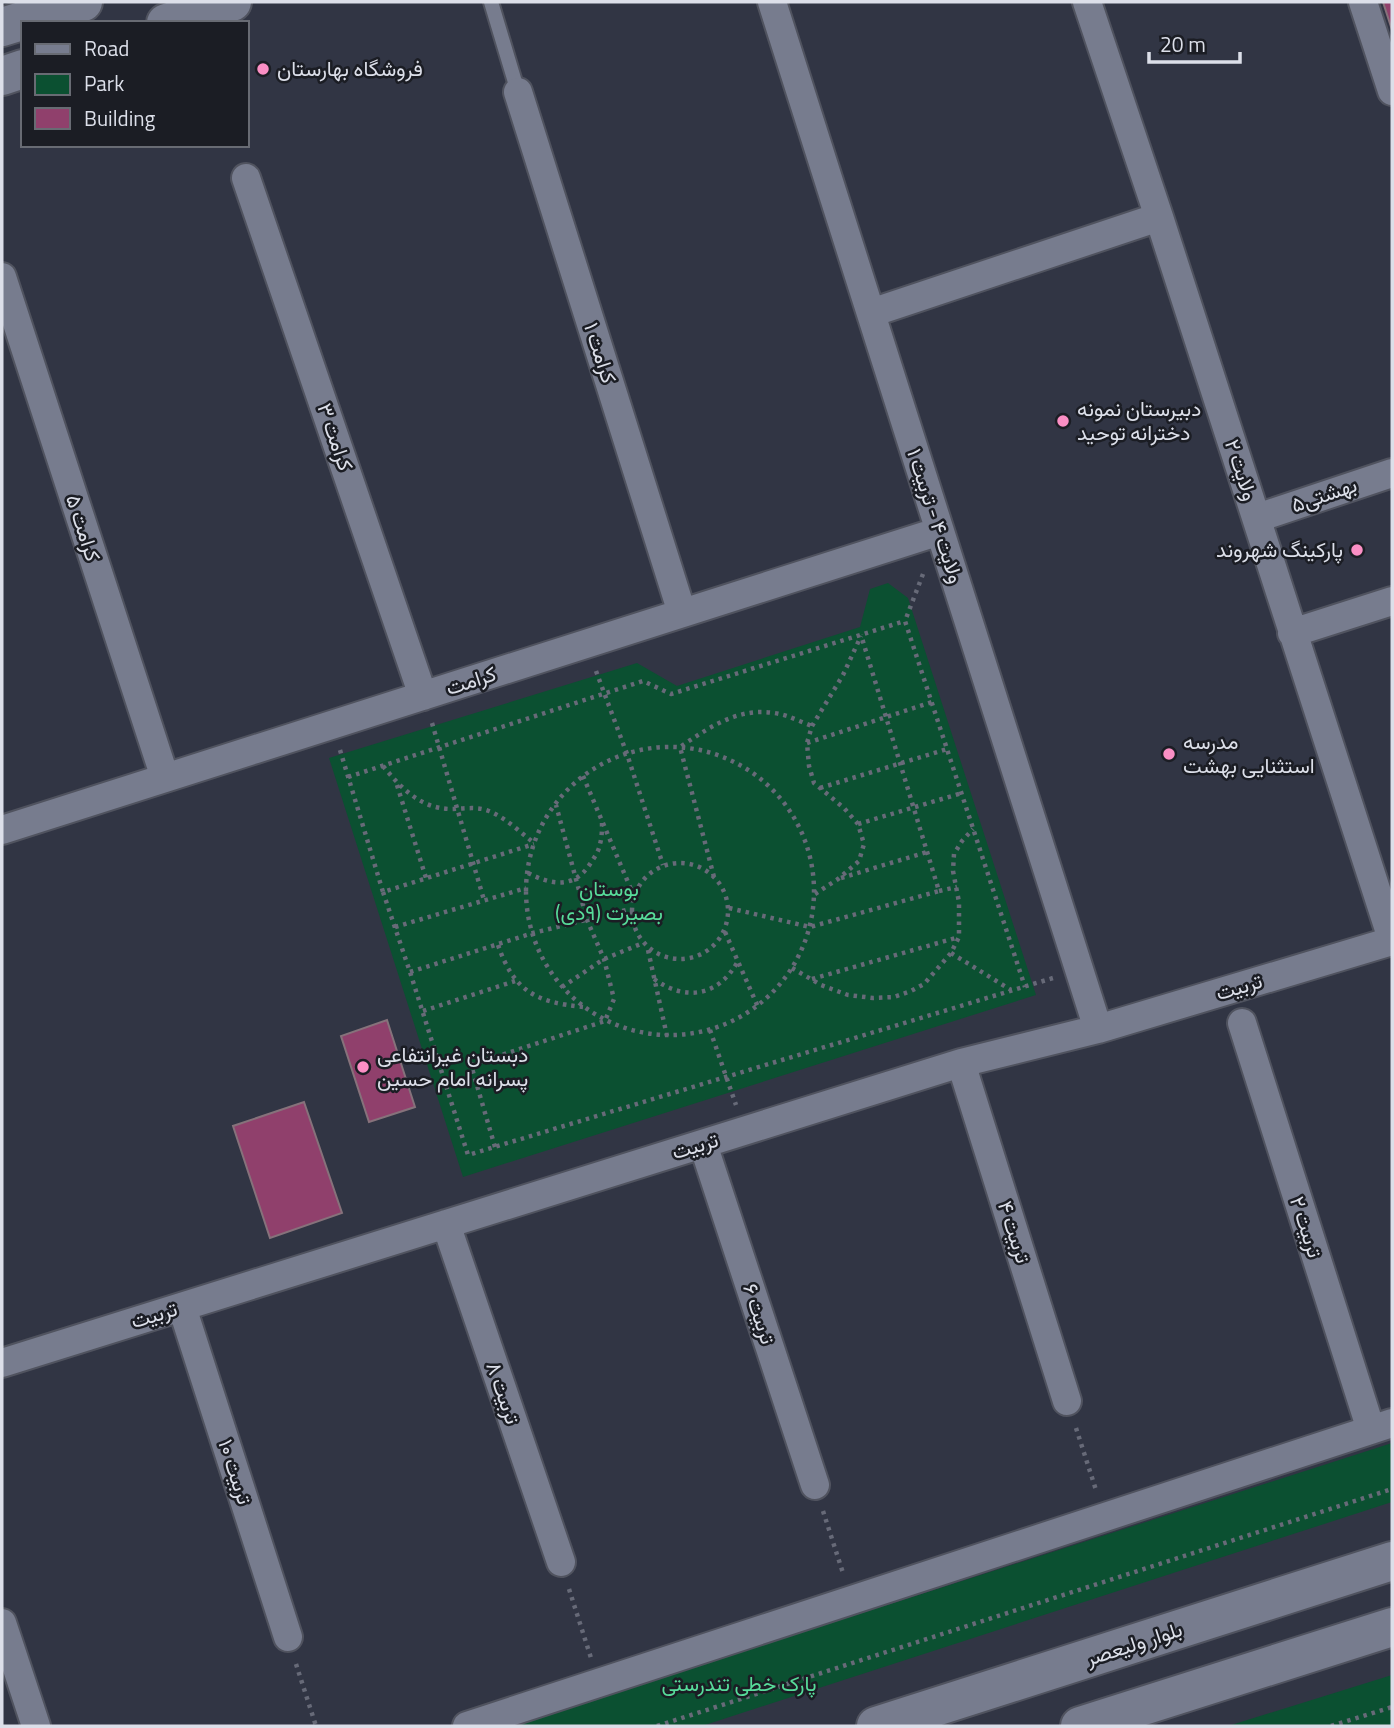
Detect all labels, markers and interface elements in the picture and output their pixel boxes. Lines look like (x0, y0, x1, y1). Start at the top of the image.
legend (21, 21, 248, 147)
scale bar (1149, 21, 1240, 65)
text: 20 m (1160, 28, 1206, 60)
text: Road (84, 32, 129, 64)
place label: فروشگاه بهارستان (277, 52, 423, 84)
marker: فروشگاه بهارستان (255, 61, 271, 77)
text: Park (84, 67, 124, 99)
text: Building (84, 102, 156, 134)
street label: کرامت ۱ (576, 318, 626, 387)
place label: دبیرستان نمونه دخترانه توحید (1077, 392, 1201, 448)
street label: کرامت ۳ (309, 398, 362, 475)
marker: دبیرستان نمونه دخترانه توحید (1055, 413, 1071, 429)
street label: ولایت ۲ (1217, 435, 1267, 505)
street label: ولایت ۴ - تربیت ۱ (899, 444, 973, 587)
street label: بهشتی۵ (1286, 468, 1361, 520)
street label: کرامت ۵ (58, 490, 110, 565)
place label: پارکینگ شهروند (1216, 533, 1343, 565)
marker: پارکینگ شهروند (1349, 542, 1365, 558)
street label: کرامت (441, 657, 500, 703)
place label: مدرسه استثنایی بهشت (1183, 725, 1315, 781)
marker: مدرسه استثنایی بهشت (1161, 746, 1177, 762)
park label: بوستان بصیرت (۹دی) (555, 872, 663, 928)
street label: تربیت (1211, 964, 1266, 1008)
place label: دبستان غیرانتفاعی پسرانه امام حسین (377, 1038, 528, 1094)
marker: دبستان غیرانتفاعی پسرانه امام حسین (355, 1059, 371, 1075)
street label: تربیت (667, 1123, 722, 1167)
street label: تربیت ۲ (1282, 1192, 1332, 1262)
street label: تربیت ۴ (990, 1196, 1040, 1267)
street label: تربیت ۶ (735, 1279, 785, 1348)
street label: تربیت (126, 1292, 181, 1336)
street label: تربیت ۸ (478, 1357, 530, 1428)
street label: تربیت ۱۰ (210, 1435, 262, 1508)
street label: بلوار ولیعصر (1080, 1612, 1186, 1674)
park label: پارک خطی تندرستی (661, 1667, 817, 1699)

